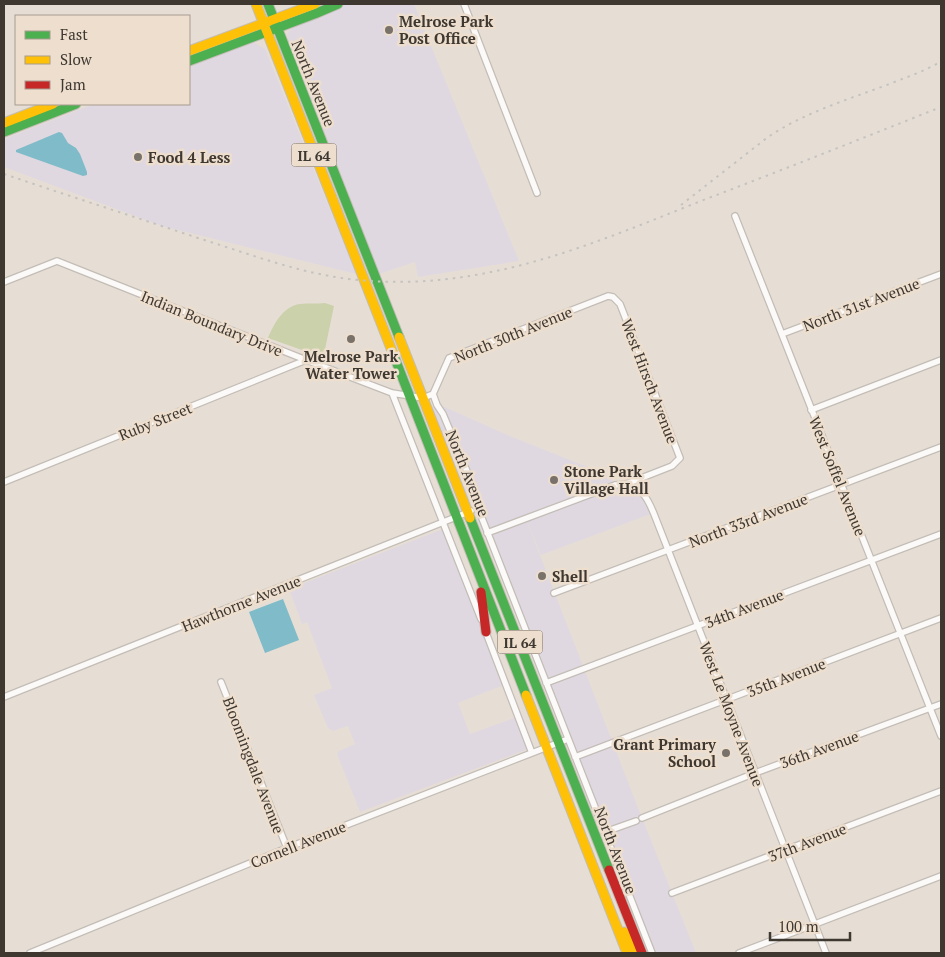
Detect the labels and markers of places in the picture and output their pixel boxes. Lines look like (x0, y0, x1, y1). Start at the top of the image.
place label: Melrose Park Post Office (399, 11, 494, 48)
marker: Melrose Park Post Office (383, 24, 395, 36)
place label: Food 4 Less (148, 147, 231, 167)
marker: Food 4 Less (132, 151, 144, 163)
marker: Melrose Park Water Tower (345, 333, 357, 345)
place label: Melrose Park Water Tower (304, 346, 398, 383)
place label: Stone Park Village Hall (564, 461, 649, 498)
marker: Stone Park Village Hall (548, 474, 560, 486)
place label: Shell (552, 566, 588, 586)
marker: Shell (536, 570, 548, 582)
place label: Grant Primary School (613, 734, 717, 771)
marker: Grant Primary School (720, 747, 732, 759)

